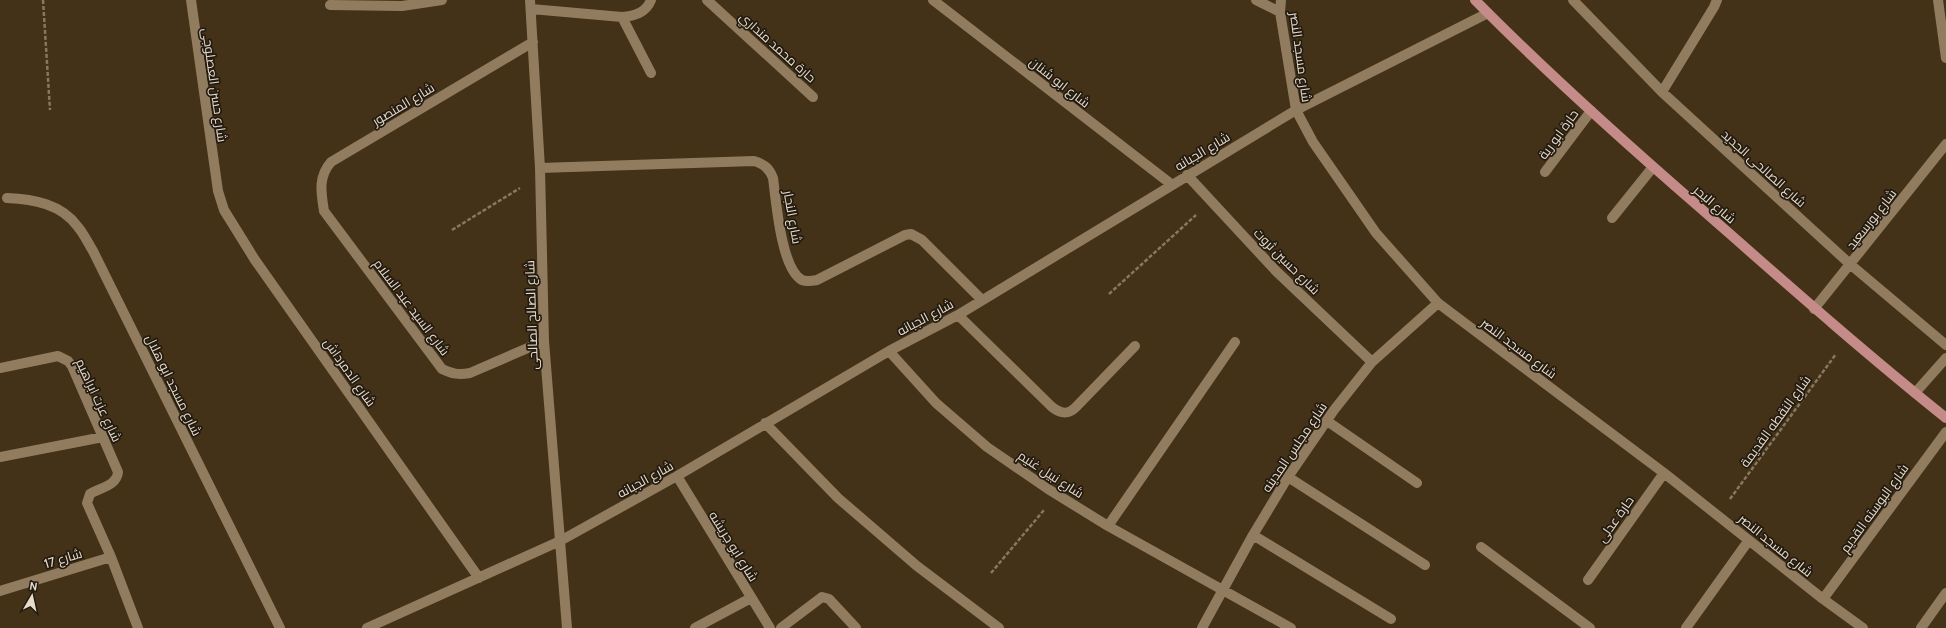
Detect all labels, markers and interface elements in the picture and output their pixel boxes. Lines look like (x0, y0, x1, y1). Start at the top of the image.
street label: حارة محمد منداري (734, 8, 820, 88)
street label: شارع مسجد النصر (1286, 10, 1315, 103)
street label: شارع حسن العصلوجى (198, 27, 231, 143)
street label: شارع ابو شنان (1026, 53, 1094, 111)
street label: شارع المنصور (368, 79, 438, 130)
street label: حارة ابو رية (1535, 106, 1581, 162)
street label: شارع الصالحى الجديد (1718, 126, 1810, 211)
street label: شارع الجبانه (1171, 128, 1233, 175)
street label: شارع البحر (1689, 181, 1739, 227)
street label: شارع بورسعيد (1842, 186, 1900, 253)
street label: شارع النجار (779, 188, 806, 245)
street label: شارع حسين ثروت (1250, 225, 1323, 298)
street label: شارع السيد عبد السلام (369, 256, 453, 360)
street label: شارع الصالح الصالحى (521, 260, 542, 370)
street label: شارع الجبانه (894, 295, 956, 339)
street label: شارع مسجد النصر (1477, 314, 1560, 383)
street label: شارع مسجد ابو هلال (142, 332, 205, 439)
street label: شارع الدمرداش (320, 335, 379, 410)
street label: شارع عزت ابراهيم (71, 356, 125, 445)
street label: شارع النقطه القديمة (1736, 372, 1814, 471)
street label: شارع مجلس المدينه (1258, 399, 1331, 496)
street label: شارع نبيل غنيم (1014, 447, 1087, 503)
street label: شارع الجبانه (614, 457, 676, 502)
street label: شارع البوسته القديم (1836, 460, 1913, 557)
street label: حارة عدلى (1593, 493, 1637, 545)
street label: شارع ابو جريشه (705, 508, 762, 585)
street label: شارع مسجد النصر (1734, 510, 1816, 581)
street label: شارع 17 (42, 545, 84, 572)
north arrow (12, 576, 52, 616)
text: N (29, 579, 39, 594)

